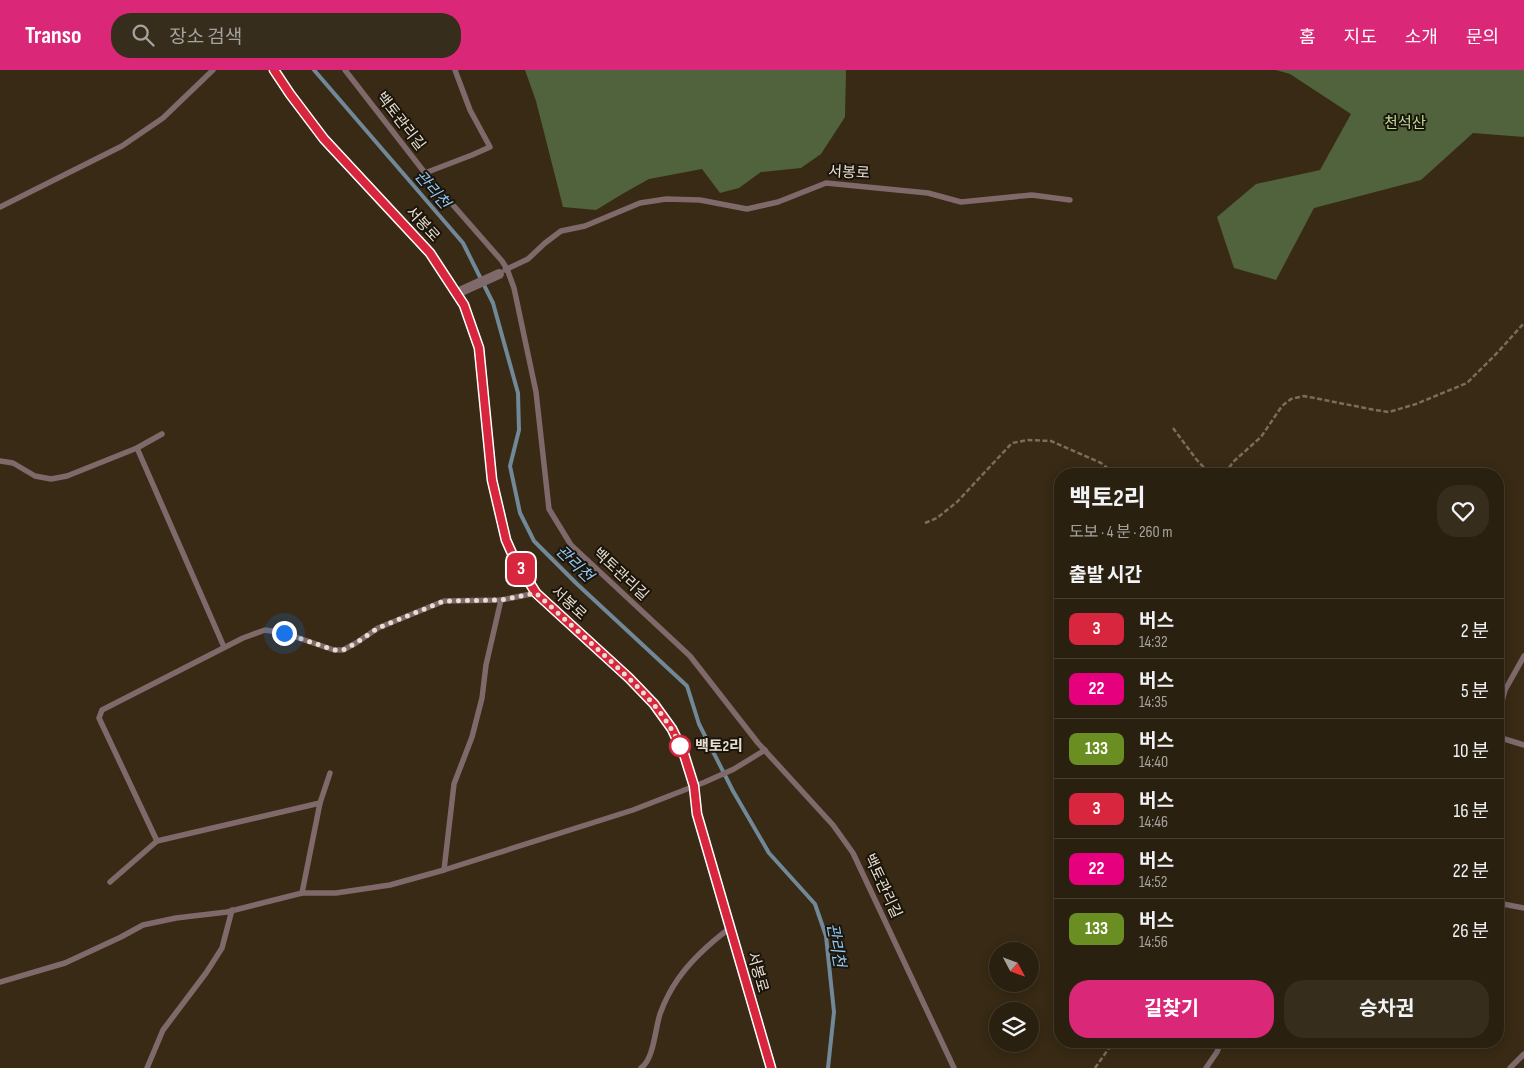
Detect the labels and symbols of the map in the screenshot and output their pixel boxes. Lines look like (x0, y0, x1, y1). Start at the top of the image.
street label: 백토관리길 (372, 88, 429, 154)
park label: 천석산 (1384, 114, 1426, 133)
street label: 서봉로 (828, 162, 870, 183)
water label: 관리천 (410, 167, 455, 215)
street label: 서봉로 (402, 203, 444, 246)
water label: 관리천 (551, 542, 598, 588)
street label: 백토관리길 (589, 544, 652, 605)
line badge: 3 (505, 553, 537, 585)
street label: 서봉로 (547, 582, 590, 624)
your location (272, 621, 297, 646)
marker: 백토2리 (669, 735, 691, 757)
place label: 백토2리 (695, 737, 743, 756)
street label: 백토관리길 (859, 851, 906, 922)
water label: 관리천 (822, 922, 849, 971)
north arrow (989, 942, 1039, 992)
street label: 서봉로 (743, 950, 772, 995)

